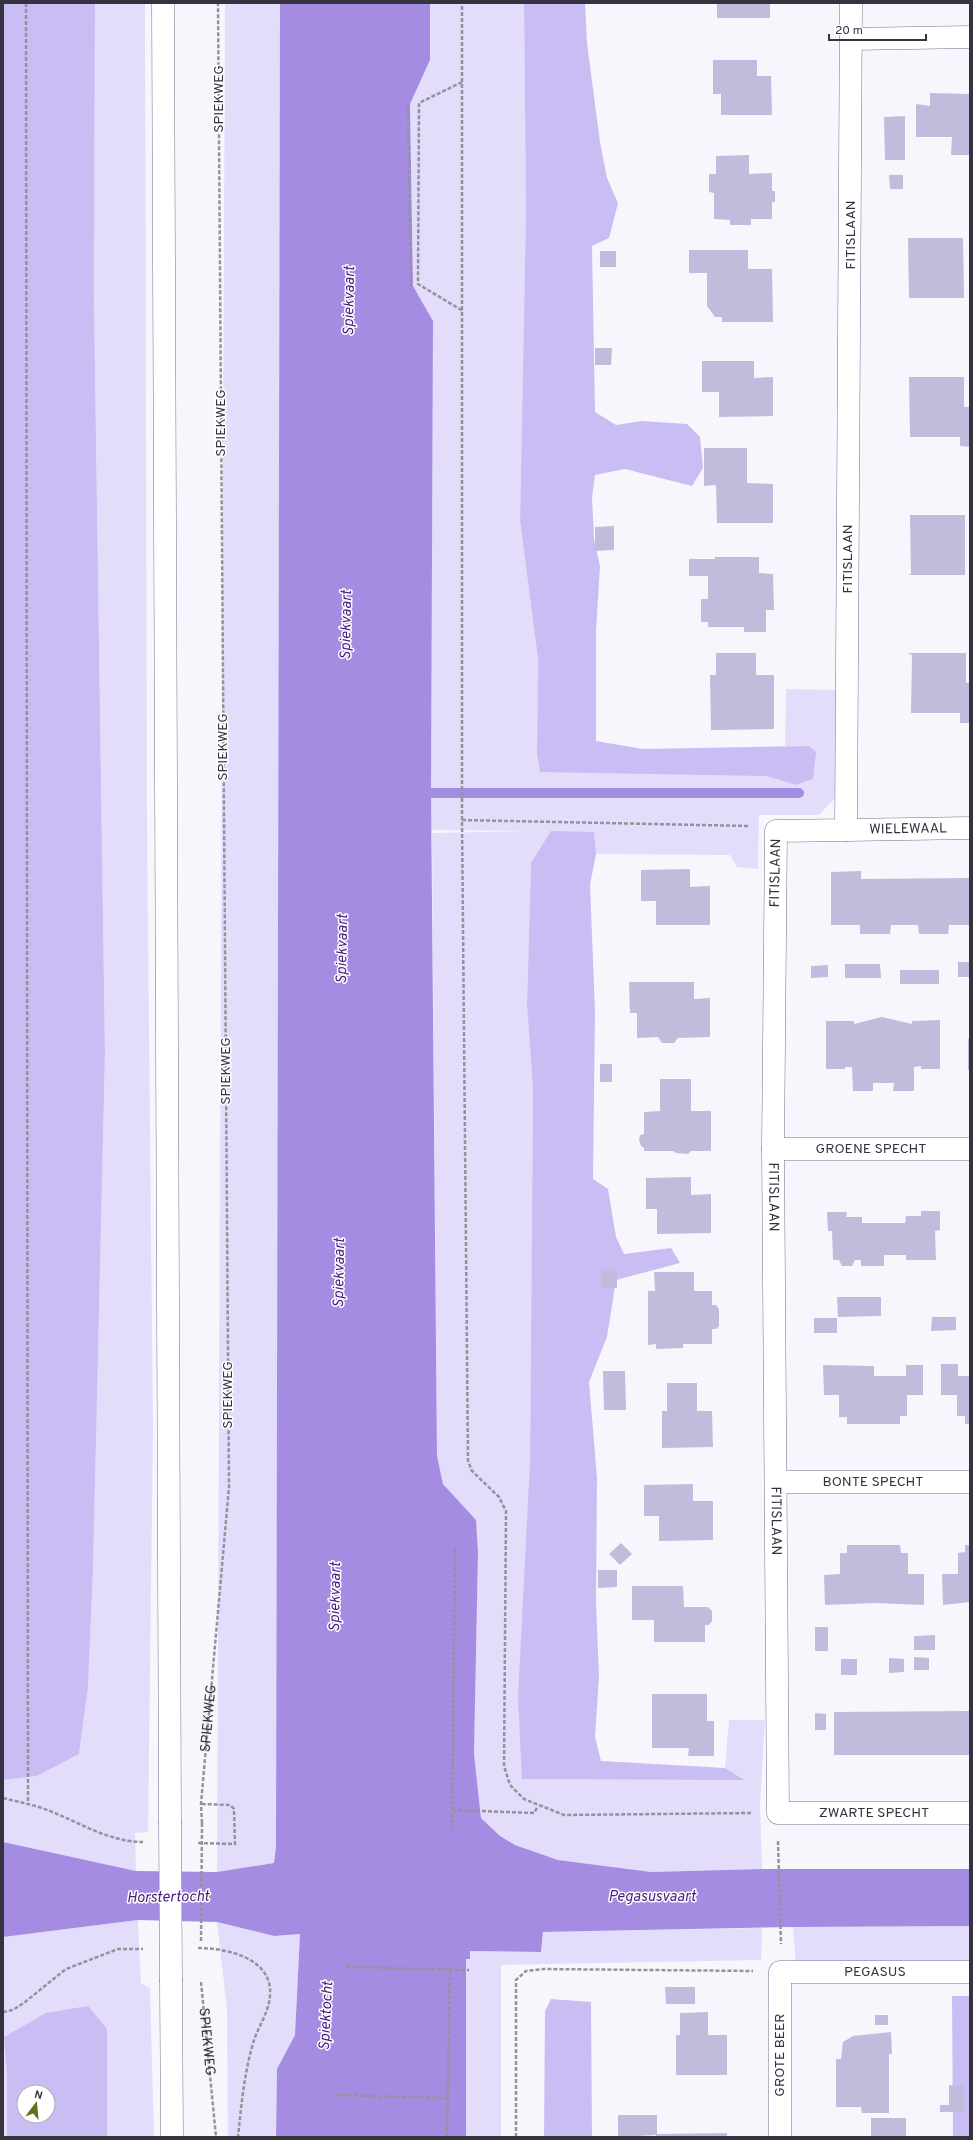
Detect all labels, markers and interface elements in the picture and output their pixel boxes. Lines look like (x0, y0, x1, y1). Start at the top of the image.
scale bar (829, 16, 926, 42)
text: 20 m (835, 23, 863, 39)
street label: SPIEKWEG (211, 65, 228, 133)
street label: FITISLAAN (843, 200, 860, 270)
water label: Spiekvaart (340, 265, 360, 336)
street label: SPIEKWEG (213, 389, 230, 457)
street label: FITISLAAN (840, 524, 857, 594)
water label: Spiekvaart (337, 589, 357, 660)
street label: SPIEKWEG (215, 713, 232, 781)
street label: WIELEWAAL (869, 820, 947, 838)
street label: FITISLAAN (767, 838, 785, 908)
water label: Spiekvaart (333, 913, 353, 984)
street label: SPIEKWEG (218, 1037, 235, 1105)
street label: GROENE SPECHT (815, 1141, 927, 1158)
street label: FITISLAAN (765, 1162, 782, 1232)
water label: Spiekvaart (330, 1237, 350, 1308)
street label: SPIEKWEG (220, 1361, 237, 1429)
street label: BONTE SPECHT (822, 1474, 924, 1491)
street label: FITISLAAN (767, 1486, 785, 1556)
water label: Spiekvaart (326, 1561, 346, 1632)
street label: SPIEKWEG (197, 1684, 220, 1753)
street label: ZWARTE SPECHT (819, 1805, 929, 1822)
water label: Horstertocht (127, 1888, 210, 1908)
water label: Pegasusvaart (608, 1888, 696, 1907)
street label: PEGASUS (844, 1964, 906, 1981)
water label: Spiektocht (316, 1980, 338, 2051)
street label: SPIEKWEG (195, 2007, 219, 2076)
street label: GROTE BEER (772, 2013, 789, 2097)
north arrow (16, 2084, 56, 2124)
text: N (33, 2088, 44, 2103)

